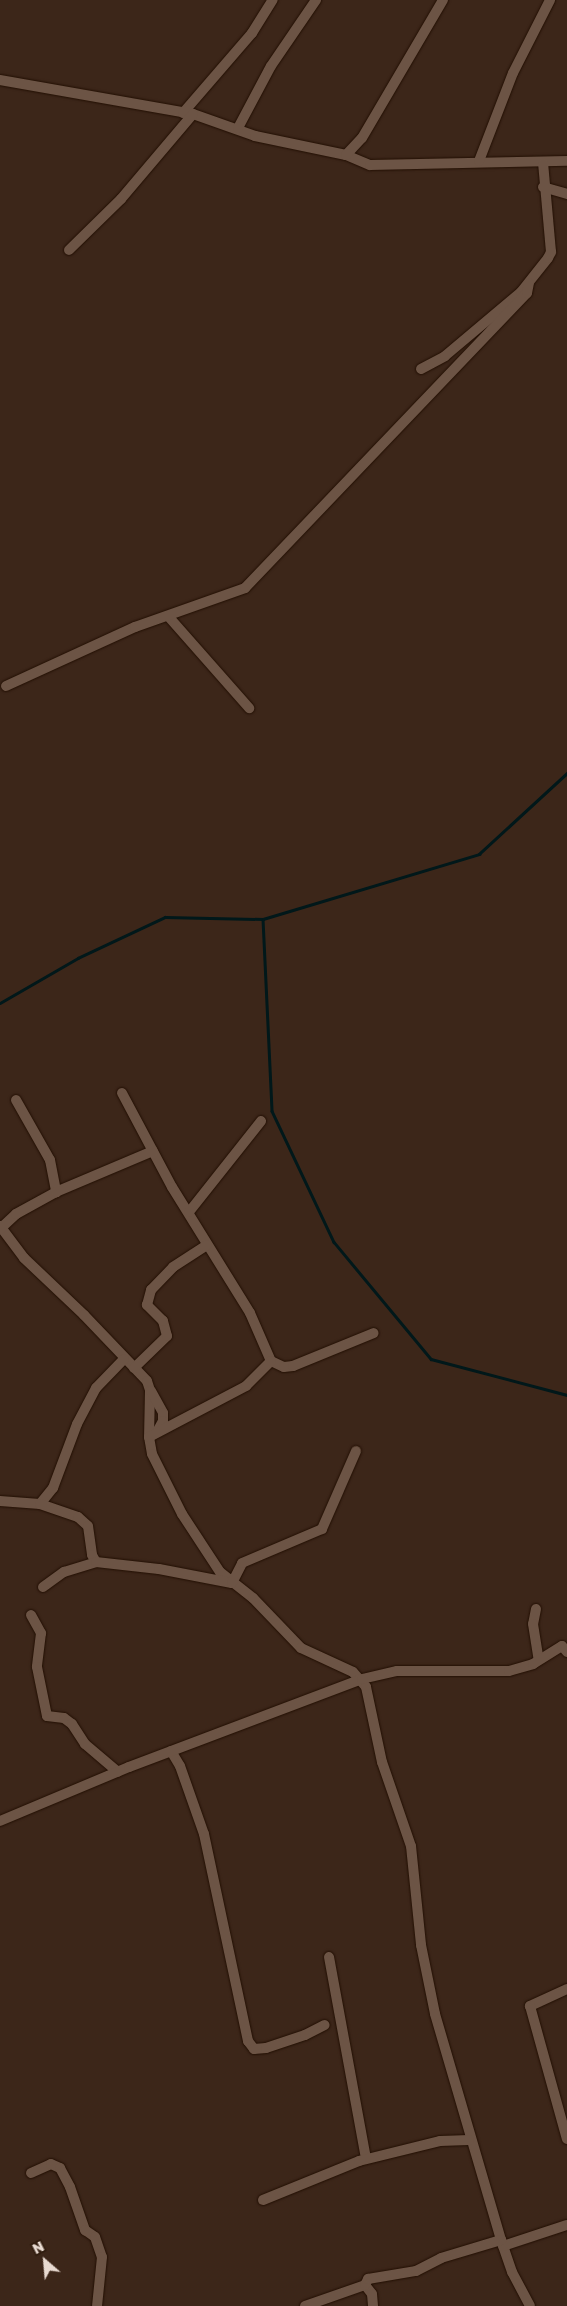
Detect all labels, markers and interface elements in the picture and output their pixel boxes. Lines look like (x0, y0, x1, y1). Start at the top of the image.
north arrow (20, 2236, 70, 2286)
text: N (29, 2237, 47, 2257)

